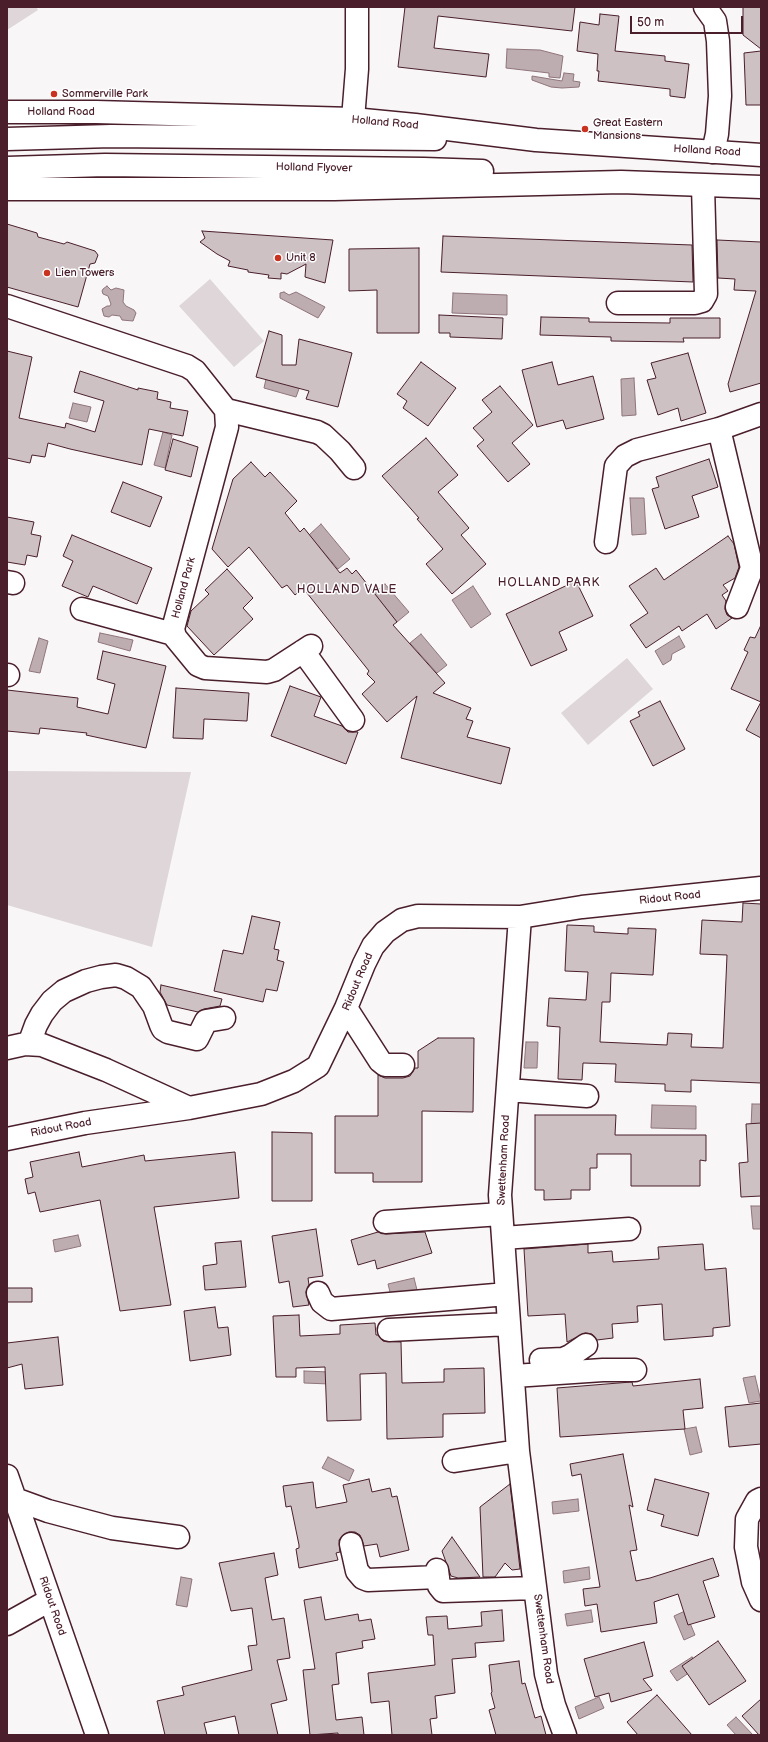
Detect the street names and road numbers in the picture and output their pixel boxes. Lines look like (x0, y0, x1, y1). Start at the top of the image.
street label: Holland Road (27, 105, 95, 119)
street label: Holland Road (351, 113, 419, 133)
street label: Holland Road (673, 143, 741, 159)
street label: Holland Flyover (276, 161, 352, 175)
street label: Holland Park (169, 556, 199, 620)
street label: Ridout Road (639, 888, 701, 908)
street label: Ridout Road (340, 951, 376, 1013)
street label: Swettenham Road (495, 1114, 513, 1206)
street label: Ridout Road (29, 1116, 93, 1140)
street label: Ridout Road (36, 1575, 68, 1637)
street label: Swettenham Road (530, 1593, 556, 1685)

